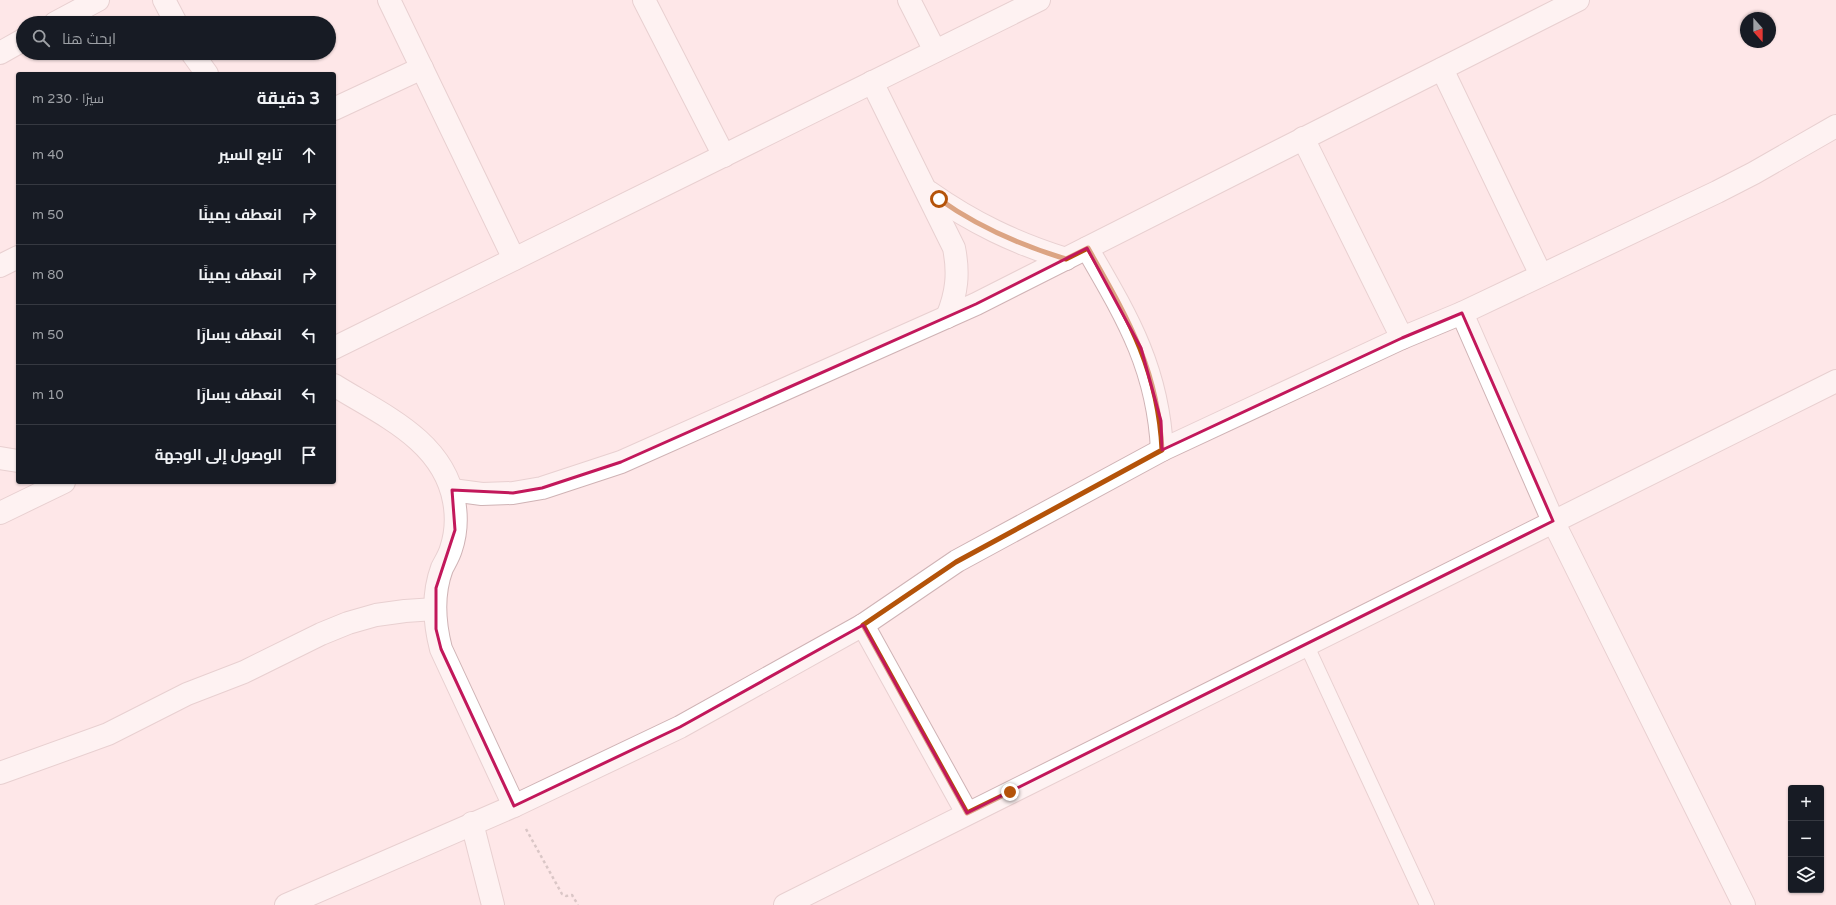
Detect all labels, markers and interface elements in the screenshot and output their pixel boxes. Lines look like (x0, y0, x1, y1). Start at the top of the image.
north arrow (1740, 12, 1776, 48)
search box (16, 16, 336, 60)
icon: search (30, 27, 52, 49)
text: ابحث هنا (62, 30, 116, 48)
text: 3 دقيقة (257, 88, 320, 109)
text: سيرًا · 230 m (32, 91, 104, 107)
icon: ahead (298, 144, 320, 166)
text: تابع السير (218, 146, 282, 164)
text: 40 m (32, 147, 64, 163)
route start (930, 190, 948, 208)
icon: right (298, 204, 320, 226)
text: انعطف يمينًا (198, 206, 282, 224)
text: 50 m (32, 207, 64, 223)
icon: right (298, 264, 320, 286)
text: انعطف يمينًا (198, 266, 282, 284)
text: 80 m (32, 267, 64, 283)
icon: left (298, 324, 320, 346)
text: انعطف يسارًا (196, 326, 282, 344)
text: 50 m (32, 327, 64, 343)
icon: left (298, 384, 320, 406)
text: انعطف يسارًا (196, 386, 282, 404)
text: 10 m (32, 387, 64, 403)
icon: arrive (298, 444, 320, 466)
text: الوصول إلى الوجهة (155, 446, 282, 464)
route end (1001, 783, 1019, 801)
map controls (1788, 785, 1824, 893)
button: + (1788, 785, 1824, 821)
button: − (1788, 821, 1824, 857)
button: layers (1788, 857, 1824, 893)

